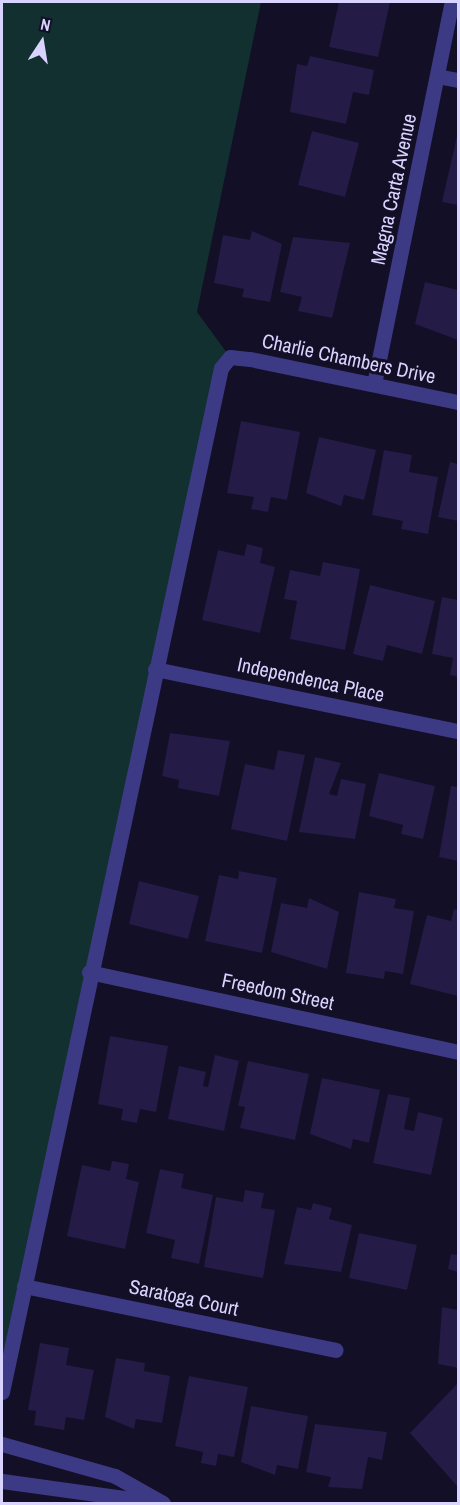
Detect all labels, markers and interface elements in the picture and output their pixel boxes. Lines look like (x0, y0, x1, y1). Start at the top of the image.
north arrow (12, 12, 72, 72)
text: N (39, 13, 53, 36)
street label: Magna Carta Avenue (365, 111, 421, 267)
street label: Charlie Chambers Drive (260, 328, 438, 388)
street label: Independenca Place (235, 652, 387, 706)
street label: Freedom Street (220, 967, 336, 1015)
street label: Saratoga Court (127, 1274, 241, 1320)

